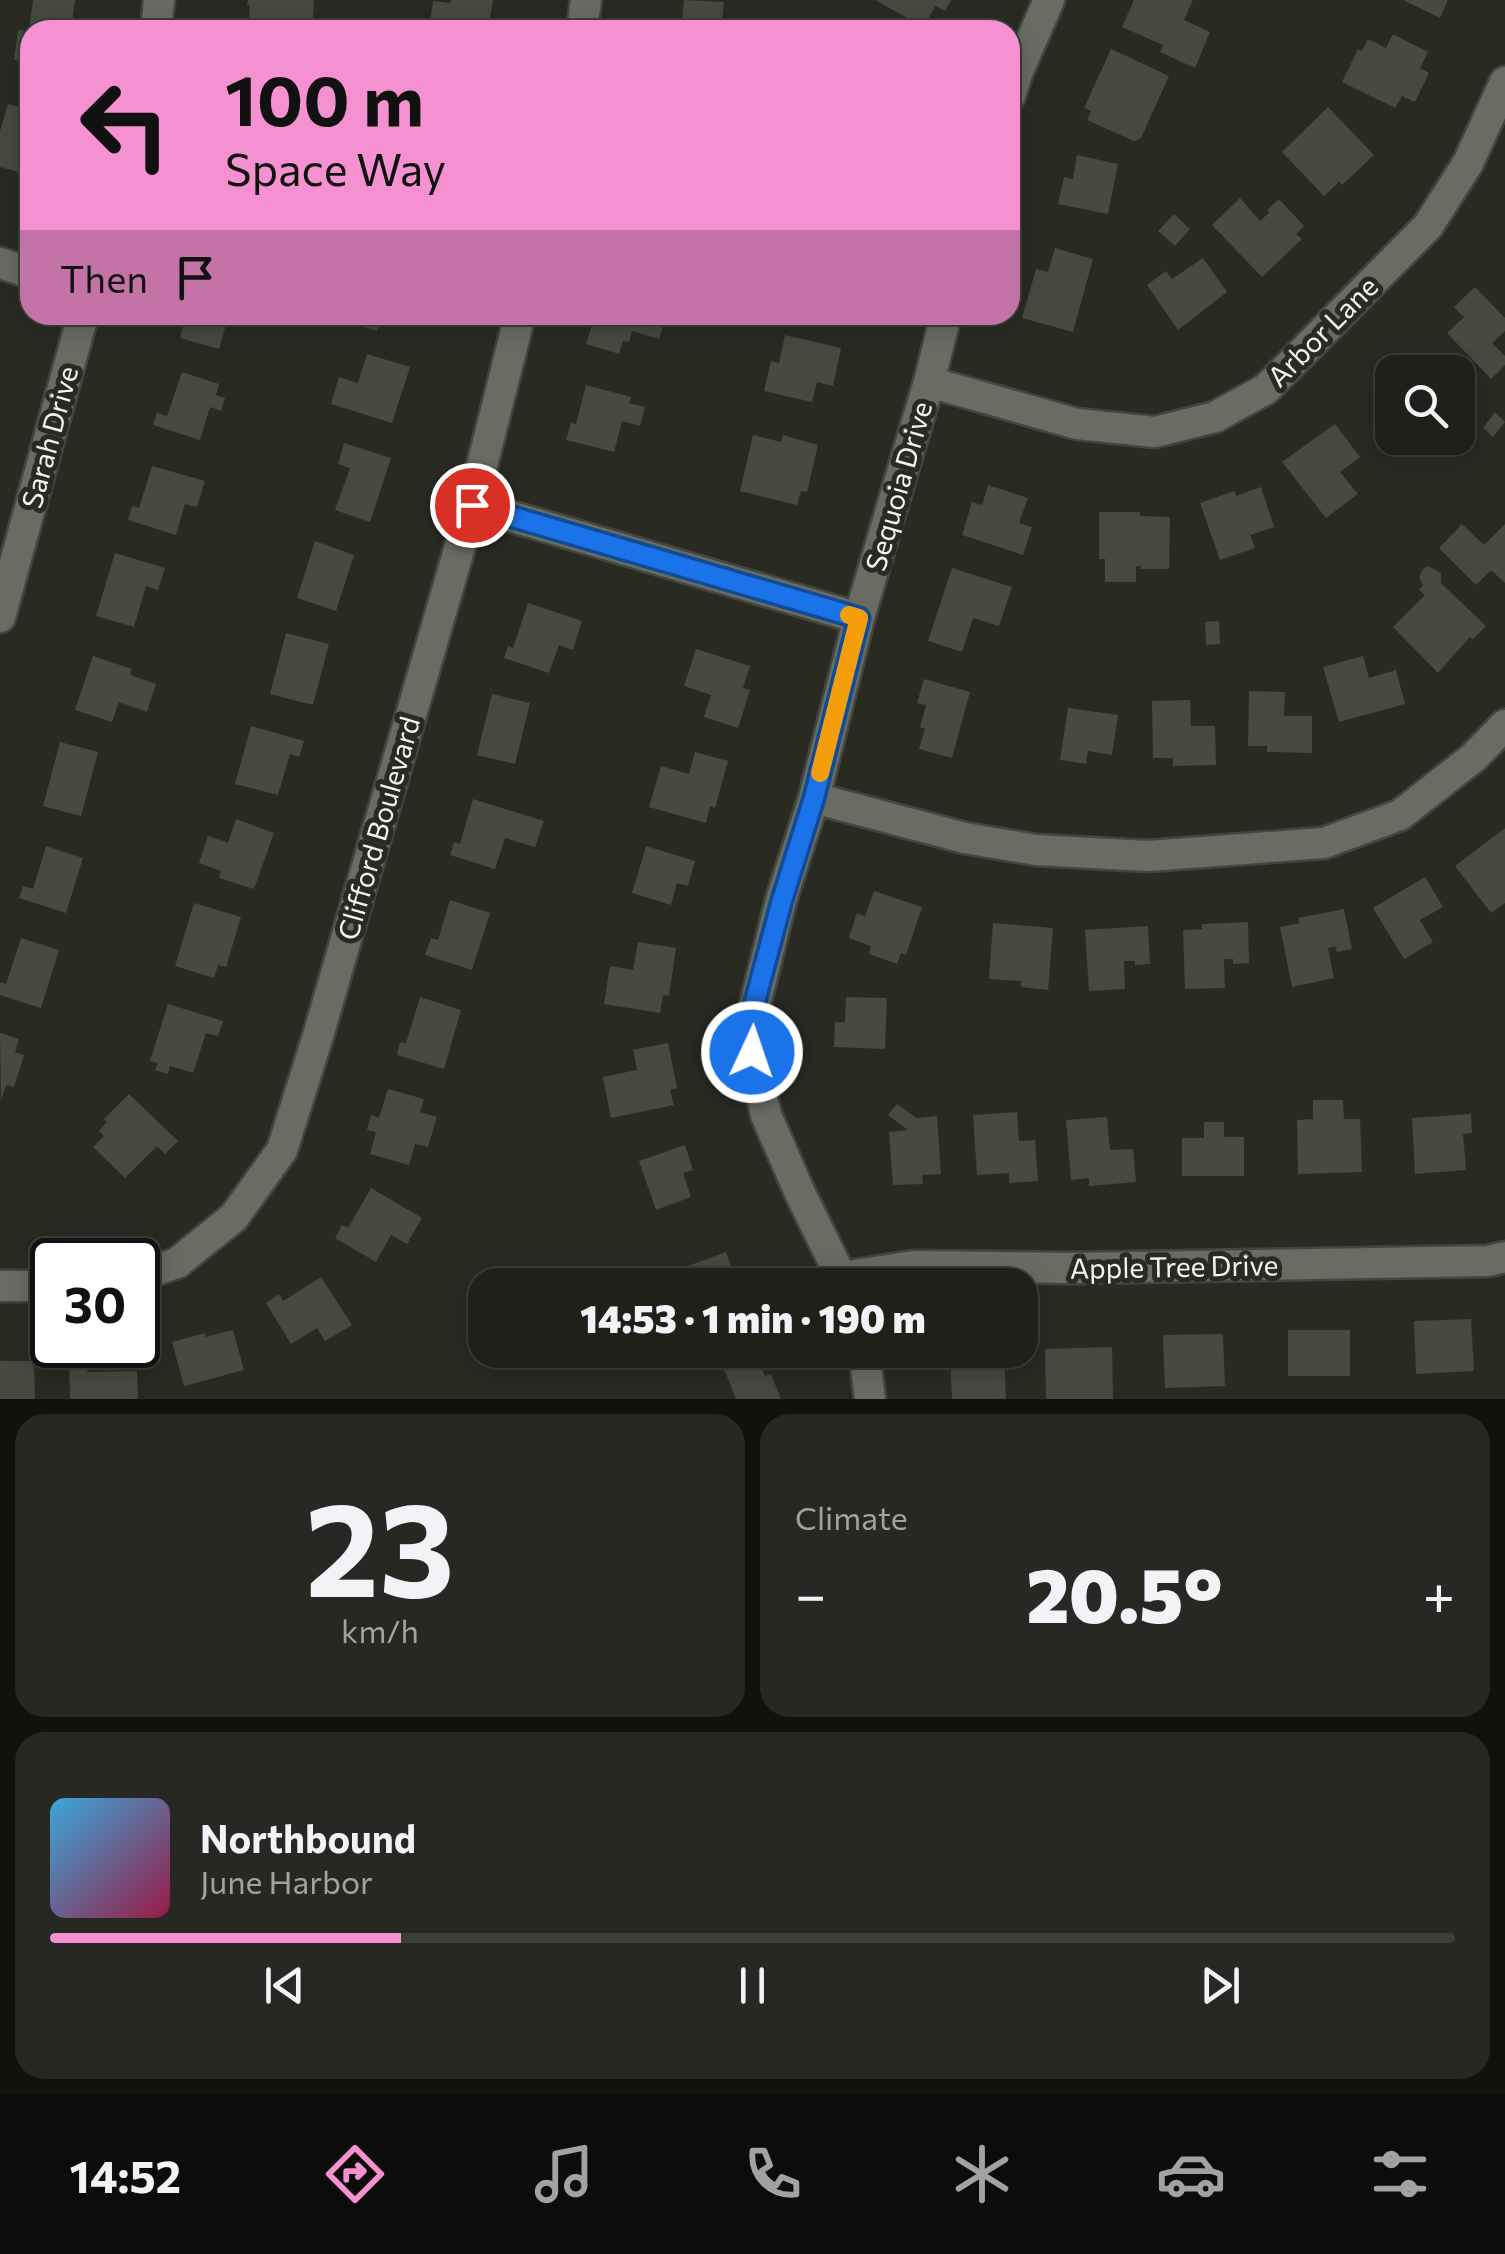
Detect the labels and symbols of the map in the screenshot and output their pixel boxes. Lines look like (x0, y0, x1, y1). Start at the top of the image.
street label: Arbor Lane (1260, 269, 1384, 393)
street label: Sarah Drive (14, 362, 84, 512)
street label: Sequoia Drive (858, 397, 938, 575)
pin (430, 463, 515, 548)
street label: Clifford Boulevard (330, 712, 426, 944)
position arrow (700, 1000, 804, 1104)
speed limit sign: 30 (30, 1238, 160, 1368)
street label: Apple Tree Drive (1069, 1247, 1279, 1285)

